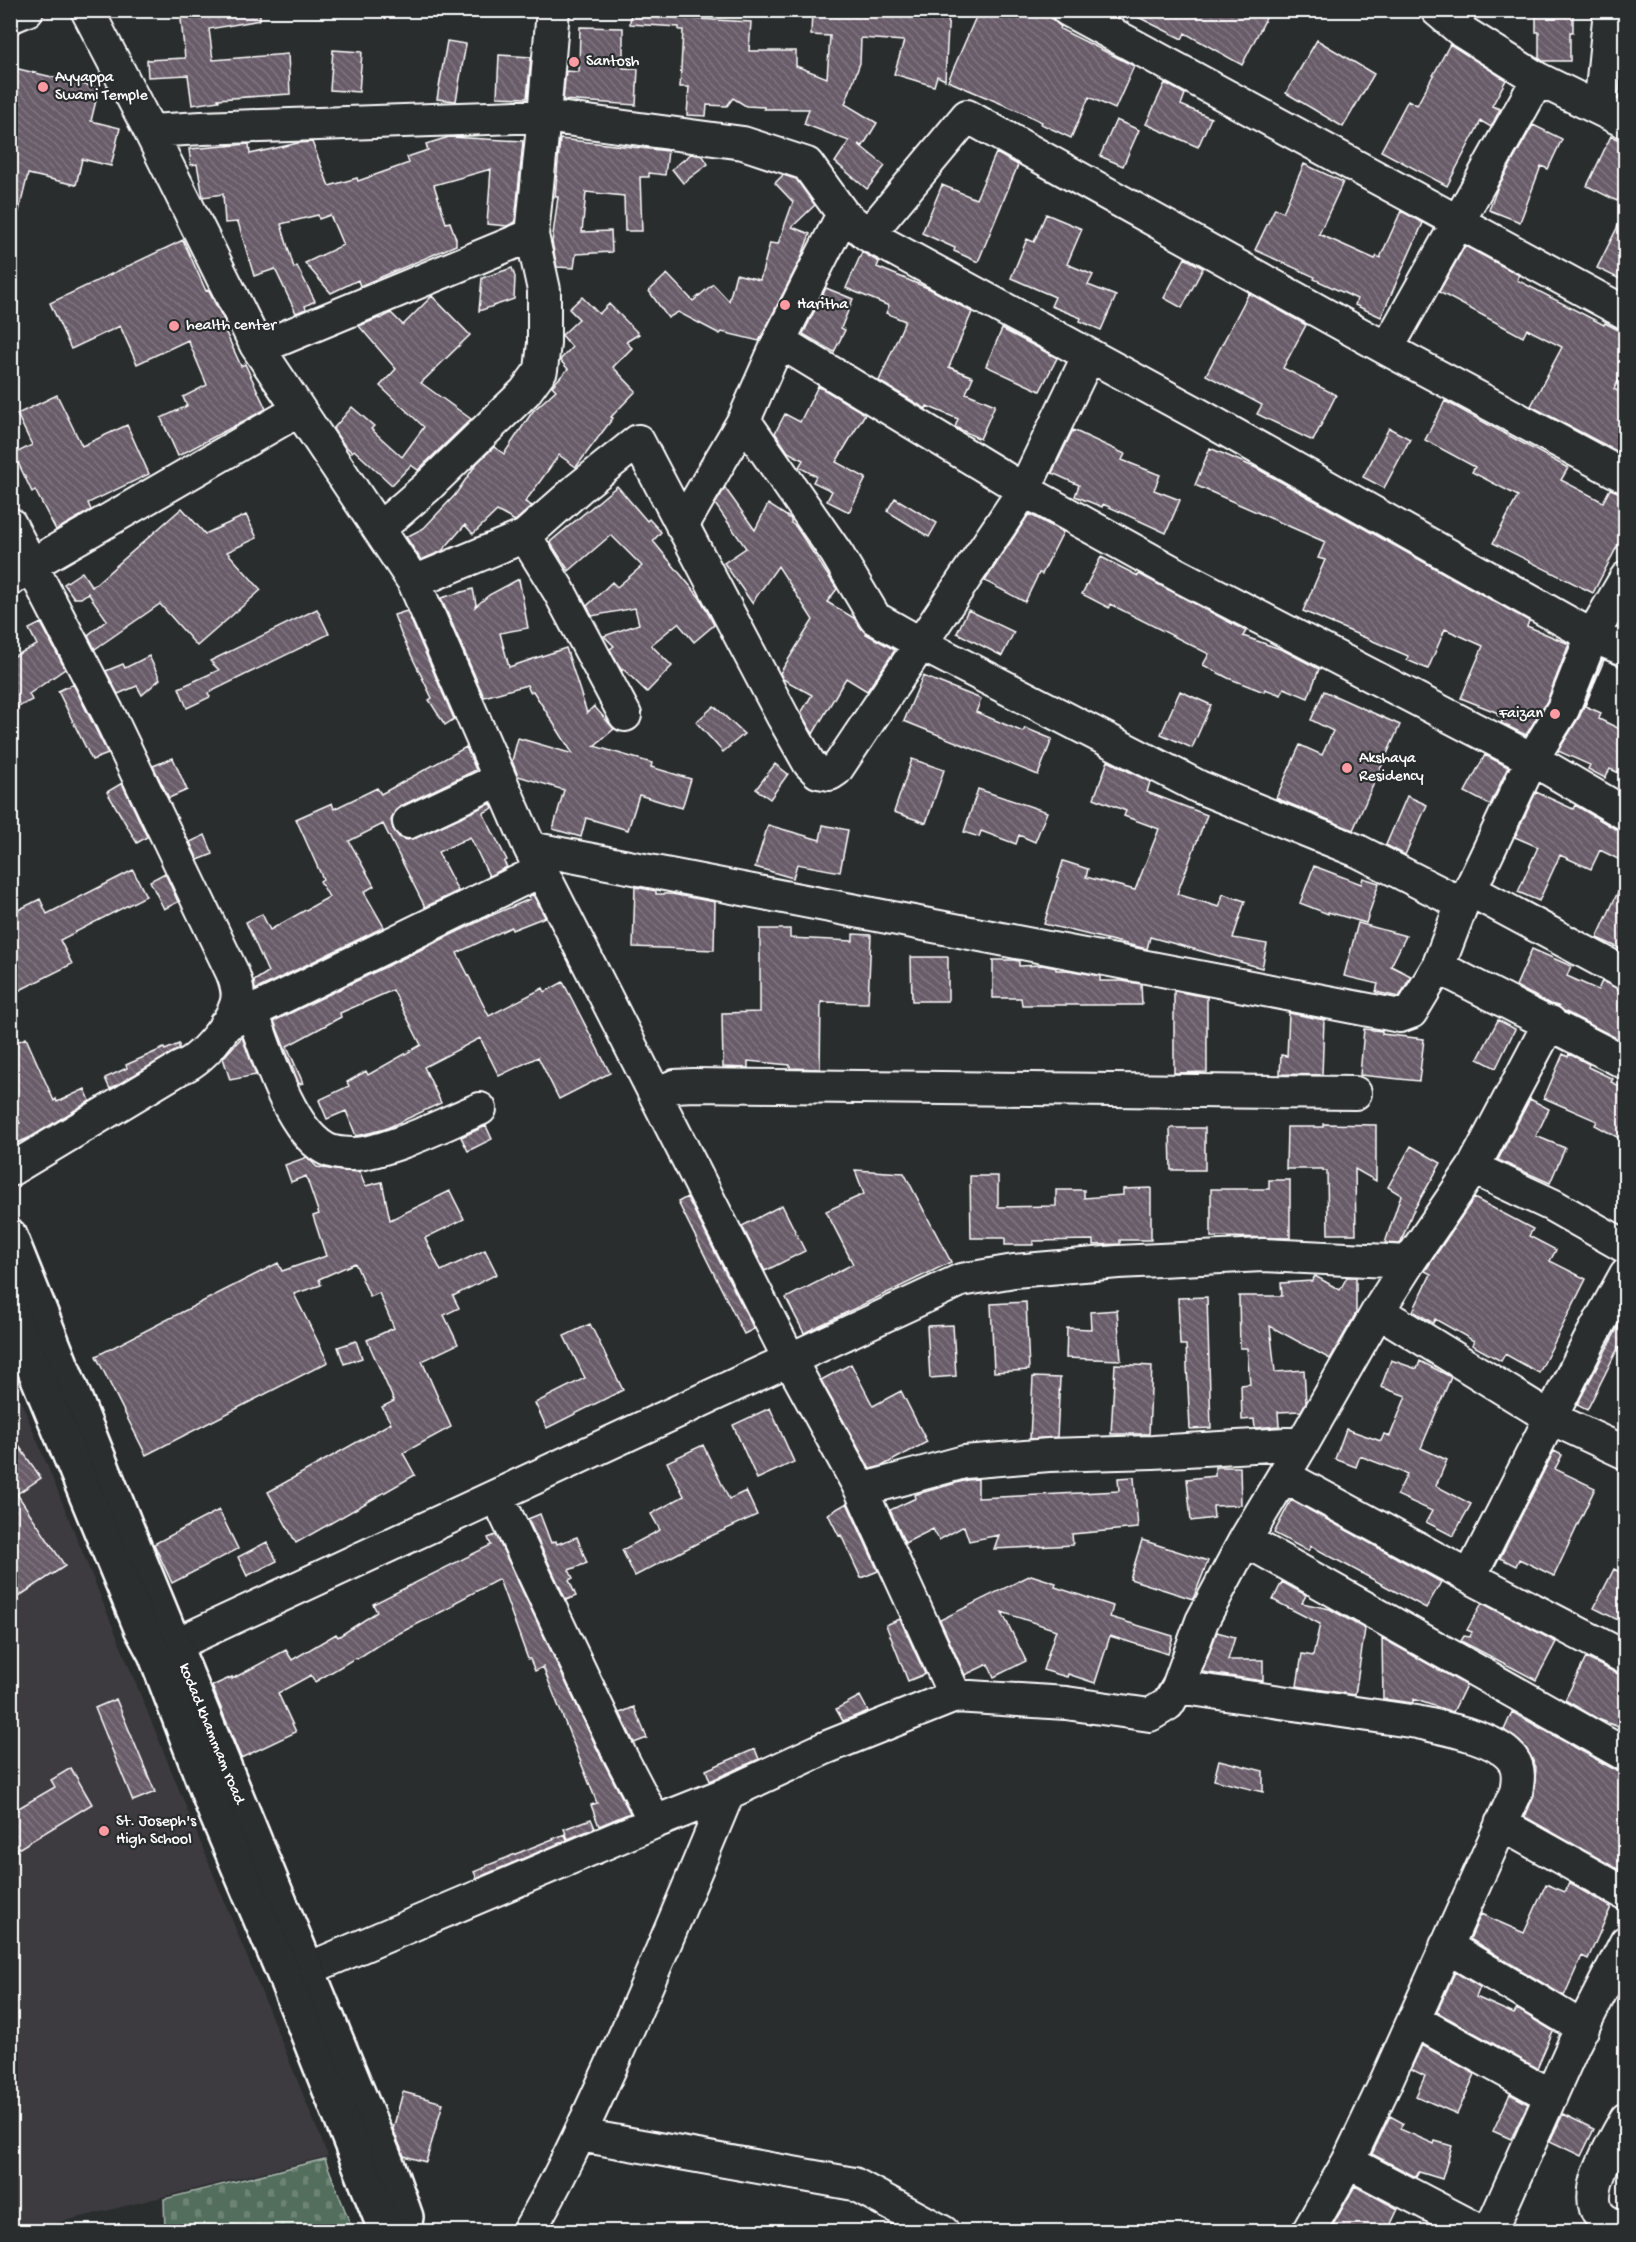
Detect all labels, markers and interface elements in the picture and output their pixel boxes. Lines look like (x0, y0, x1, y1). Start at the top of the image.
place label: Santosh (586, 53, 640, 72)
marker: Santosh (567, 55, 581, 69)
place label: Ayyappa Swami Temple (55, 69, 148, 106)
marker: Ayyappa Swami Temple (36, 80, 50, 94)
place label: Haritha (797, 296, 849, 315)
marker: Haritha (778, 298, 792, 312)
place label: health center (186, 317, 277, 336)
marker: health center (167, 319, 181, 333)
place label: Faizan (1498, 705, 1543, 724)
marker: Faizan (1548, 707, 1562, 721)
place label: Akshaya Residency (1359, 750, 1424, 787)
marker: Akshaya Residency (1340, 761, 1354, 775)
street label: kodad khammam road (174, 1661, 249, 1809)
place label: St. Joseph's High School (116, 1813, 197, 1850)
marker: St. Joseph's High School (97, 1824, 111, 1838)

